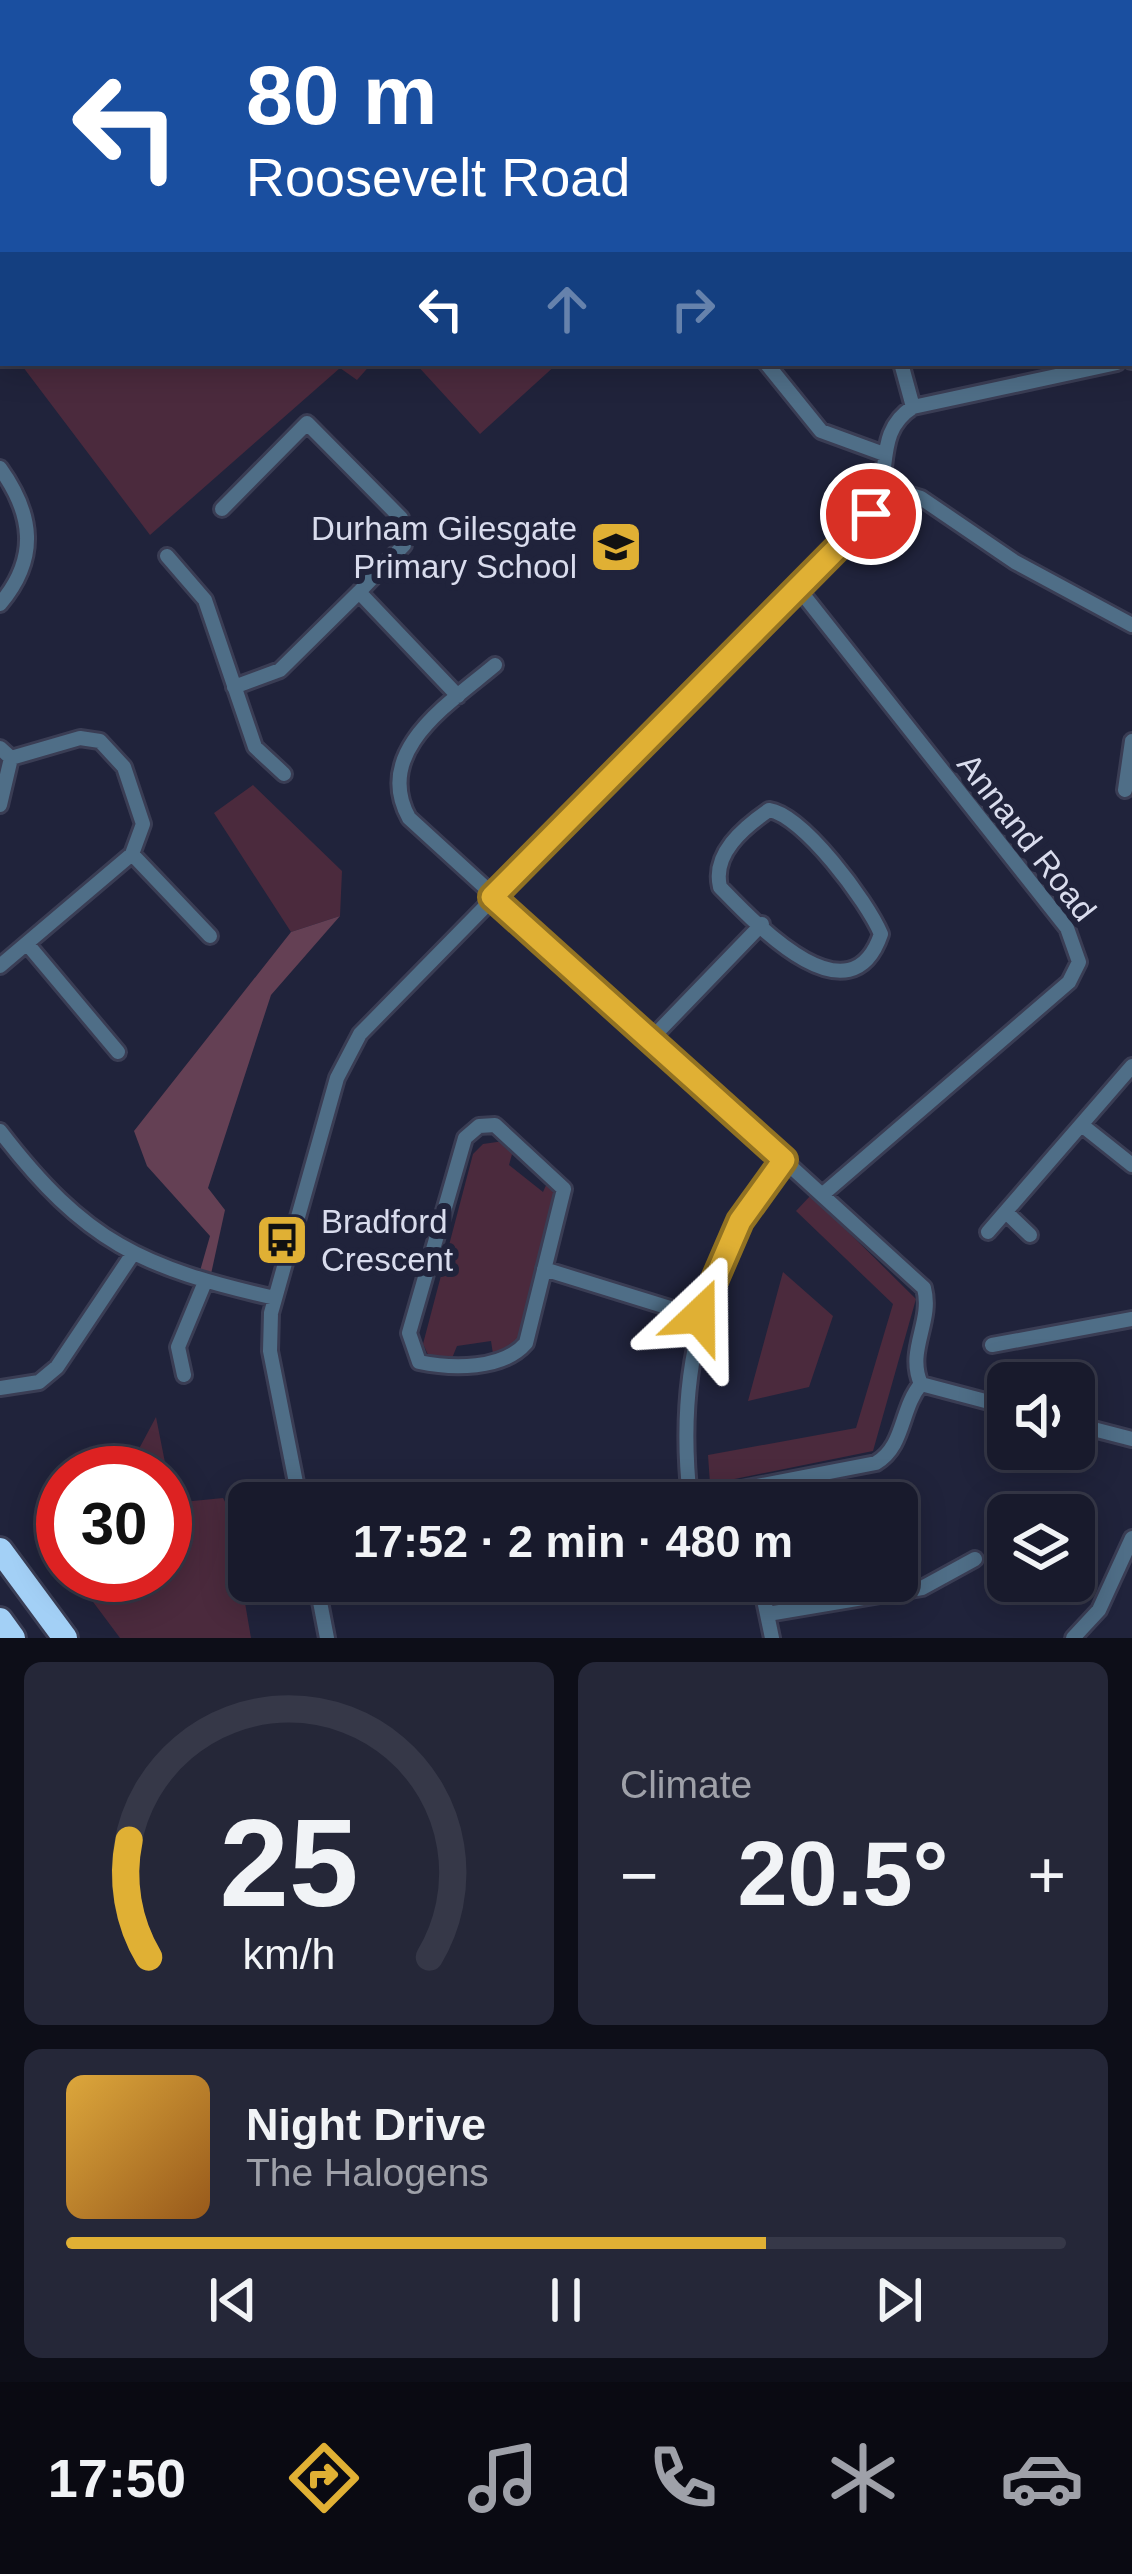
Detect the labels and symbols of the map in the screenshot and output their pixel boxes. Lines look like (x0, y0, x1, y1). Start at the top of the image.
pin (820, 463, 922, 565)
place label: Durham Gilesgate Primary School (311, 510, 577, 585)
school or university icon: Durham Gilesgate Primary School (588, 519, 644, 575)
street label: Annand Road (950, 746, 1104, 928)
place label: Bradford Crescent (321, 1203, 453, 1278)
bus stop icon: Bradford Crescent (254, 1212, 310, 1268)
position arrow (636, 1253, 762, 1379)
speed limit sign: 30 (36, 1446, 192, 1602)

